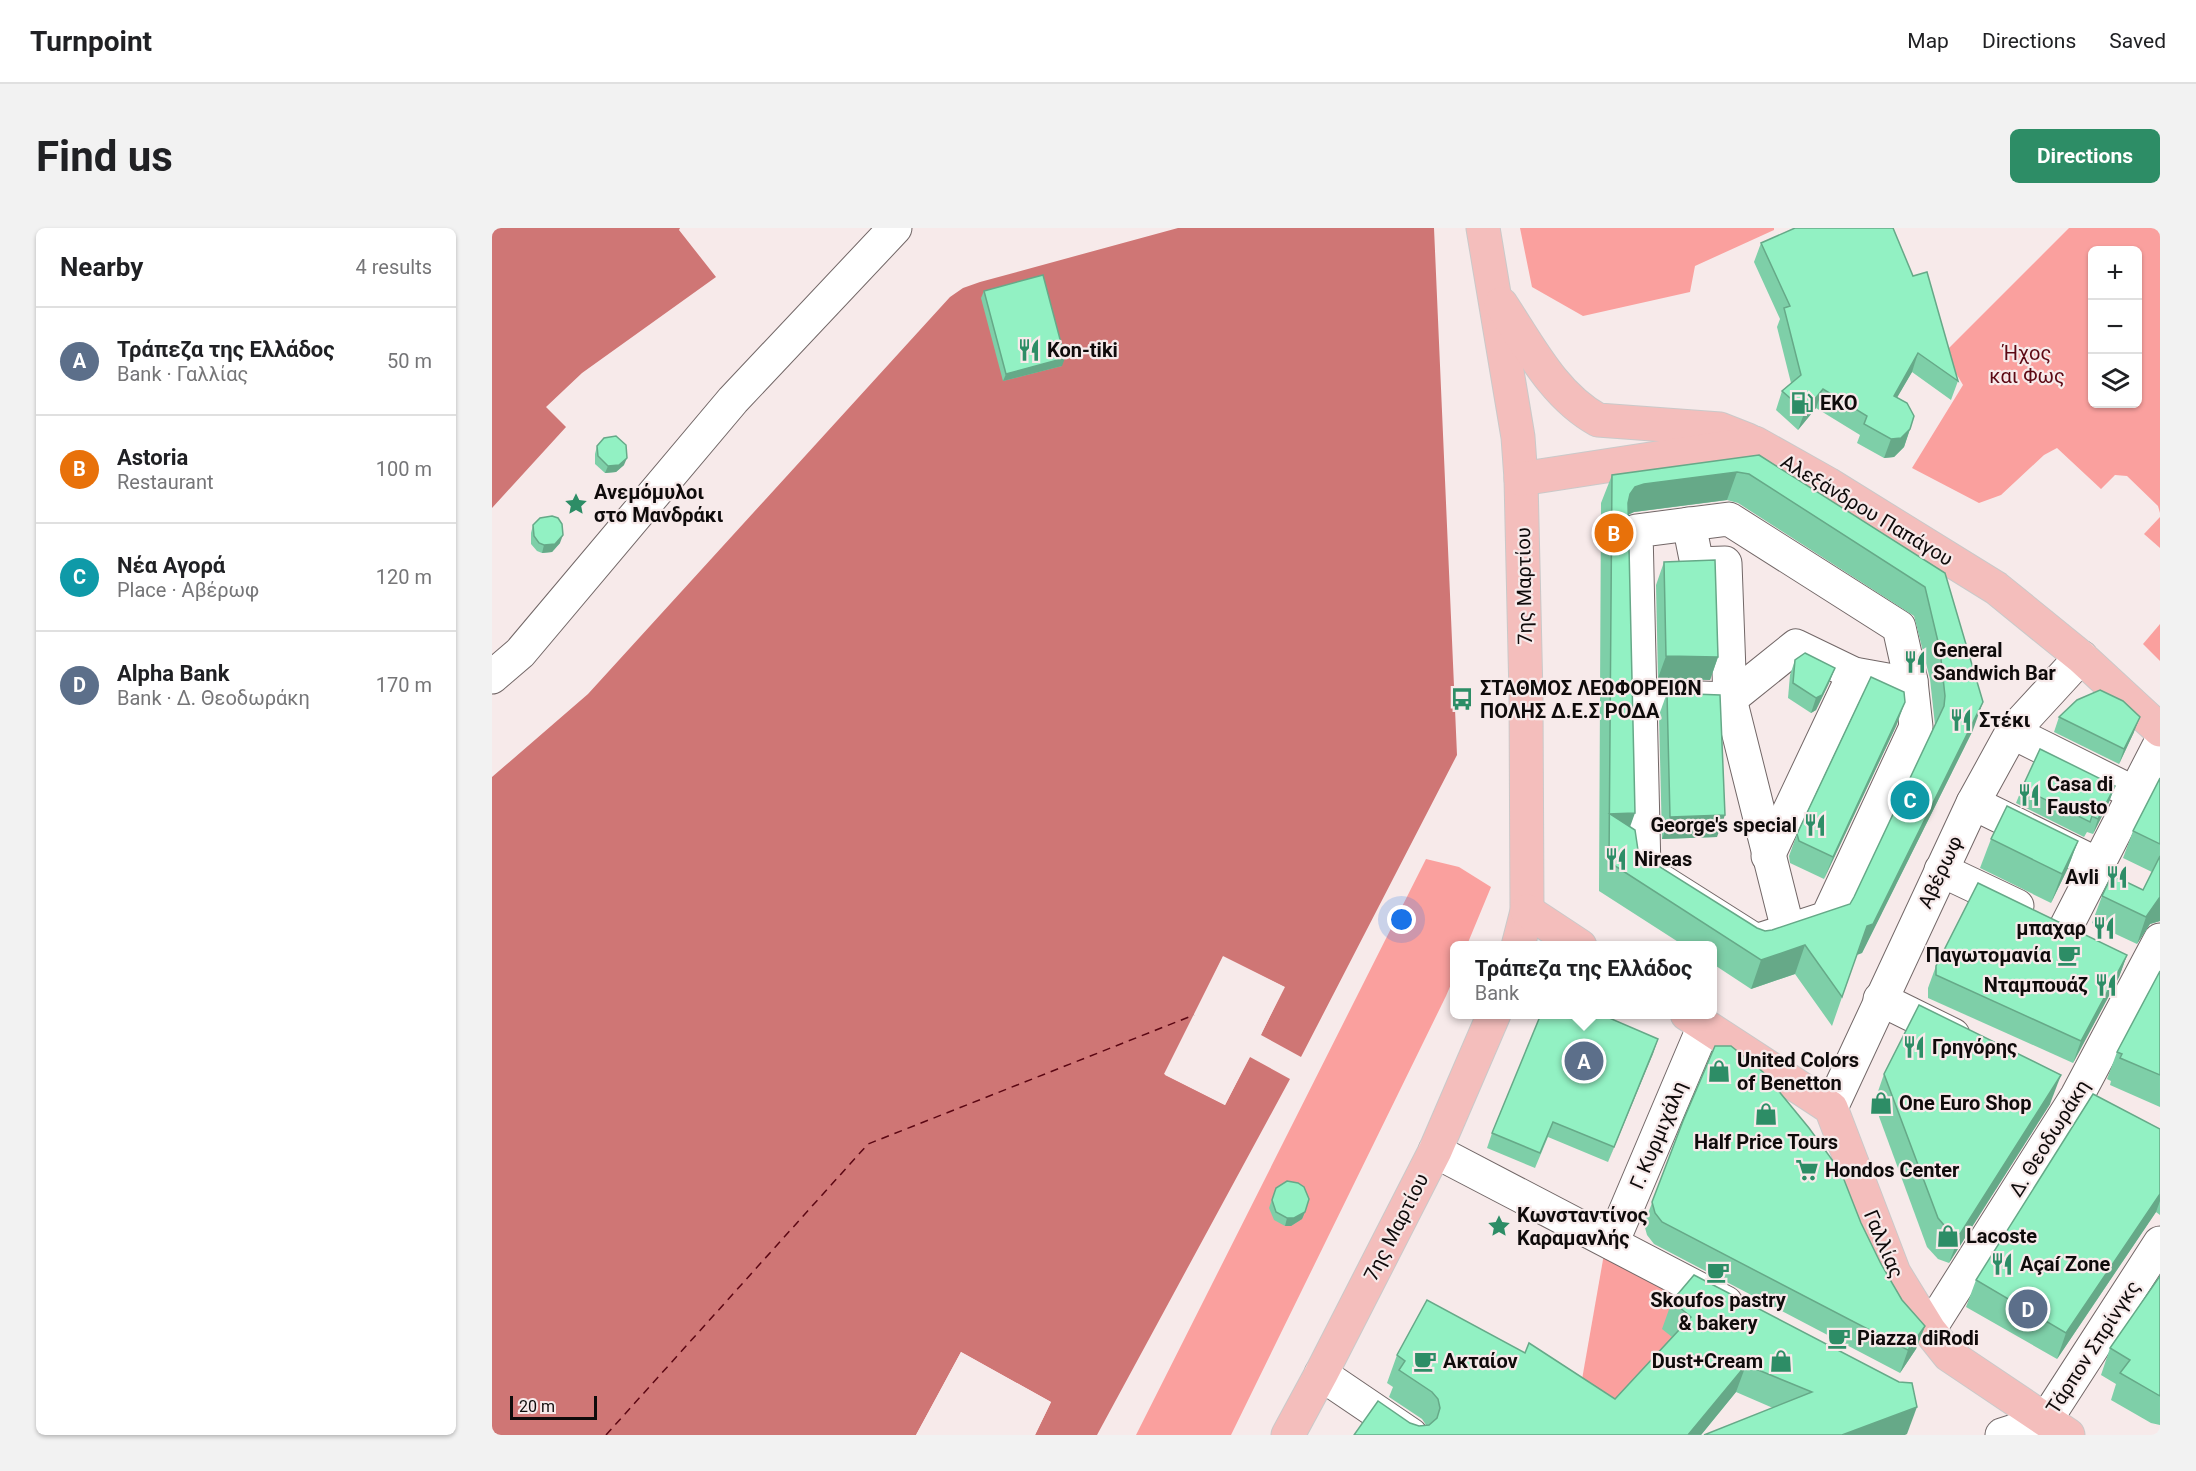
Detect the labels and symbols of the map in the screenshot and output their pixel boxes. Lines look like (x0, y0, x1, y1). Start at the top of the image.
restaurant icon: Kon-tiki (1016, 337, 1042, 363)
place label: Kon-tiki (1047, 338, 1118, 362)
park label: Ήχος και Φως (1989, 341, 2065, 388)
fuel station icon: EKO (1789, 390, 1815, 416)
place label: EKO (1820, 391, 1857, 415)
street label: Αλεξάνδρου Παπάγου (1777, 449, 1957, 571)
place label: Ανεμόμυλοι στο Μανδράκι (594, 480, 724, 527)
place icon: Ανεμόμυλοι στο Μανδράκι (563, 491, 589, 517)
pin: B (1594, 510, 1634, 556)
street label: 7ης Μαρτίου (1511, 527, 1537, 645)
place label: General Sandwich Bar (1933, 638, 2057, 685)
restaurant icon: General Sandwich Bar (1902, 649, 1928, 675)
place label: ΣΤΑΘΜΟΣ ΛΕΩΦΟΡΕΙΩΝ ΠΟΛΗΣ Δ.Ε.Σ ΡΟΔΑ (1480, 676, 1702, 723)
bus stop icon: ΣΤΑΘΜΟΣ ΛΕΩΦΟΡΕΙΩΝ ΠΟΛΗΣ Δ.Ε.Σ ΡΟΔΑ (1449, 686, 1475, 712)
restaurant icon: Στέκι (1948, 707, 1974, 733)
place label: Στέκι (1979, 708, 2031, 732)
place label: Casa di Fausto (2047, 772, 2113, 819)
pin: C (1890, 778, 1930, 822)
restaurant icon: Casa di Fausto (2016, 782, 2042, 808)
restaurant icon: George's special (1802, 812, 1828, 838)
place label: George's special (1650, 813, 1797, 837)
street label: Αβέρωφ (1913, 832, 1967, 912)
restaurant icon: Nireas (1603, 846, 1629, 872)
place label: Nireas (1634, 847, 1692, 871)
restaurant icon: Avli (2104, 864, 2130, 890)
place label: Avli (2065, 865, 2099, 889)
your location (1387, 905, 1416, 934)
restaurant icon: μπαχαρ (2091, 915, 2117, 941)
place label: μπαχαρ (2016, 916, 2086, 940)
cafe icon: Παγωτομανία (2056, 942, 2082, 968)
place label: Παγωτομανία (1926, 943, 2052, 967)
restaurant icon: Νταμπουάζ (2093, 972, 2119, 998)
place label: Νταμπουάζ (1984, 973, 2088, 997)
restaurant icon: Γρηγόρης (1901, 1034, 1927, 1060)
place label: Γρηγόρης (1932, 1035, 2017, 1059)
pin: A (1564, 1038, 1604, 1084)
place label: United Colors of Benetton (1737, 1048, 1859, 1095)
shop icon: United Colors of Benetton (1706, 1058, 1732, 1084)
street label: Δ. Θεοδωράκη (2004, 1075, 2094, 1201)
street label: Γ. Κυρμιχάλη (1625, 1077, 1691, 1193)
shop icon: One Euro Shop (1868, 1090, 1894, 1116)
place label: One Euro Shop (1899, 1091, 2031, 1115)
shop icon: Half Price Tours (1753, 1101, 1779, 1127)
place label: Half Price Tours (1694, 1130, 1838, 1154)
supermarket icon: Hondos Center (1794, 1157, 1820, 1183)
place label: Hondos Center (1825, 1158, 1960, 1182)
street label: 7ης Μαρτίου (1359, 1169, 1433, 1285)
place label: Κωνσταντίνος Καραμανλής (1517, 1203, 1648, 1250)
street label: Γαλλίας (1859, 1206, 1909, 1282)
place icon: Κωνσταντίνος Καραμανλής (1486, 1213, 1512, 1239)
shop icon: Lacoste (1935, 1223, 1961, 1249)
place label: Lacoste (1966, 1224, 2037, 1248)
restaurant icon: Açaí Zone (1989, 1251, 2015, 1277)
place label: Açaí Zone (2020, 1252, 2110, 1276)
cafe icon: Skoufos pastry & bakery (1705, 1259, 1731, 1285)
street label: Τάρπον Σπρίνγκς (2041, 1276, 2145, 1418)
pin: D (2008, 1286, 2048, 1332)
place label: Skoufos pastry & bakery (1650, 1288, 1787, 1335)
cafe icon: Piazza diRodi (1826, 1325, 1852, 1351)
place label: Piazza diRodi (1857, 1326, 1979, 1350)
cafe icon: Ακταίον (1412, 1348, 1438, 1374)
shop icon: Dust+Cream (1768, 1348, 1794, 1374)
place label: Ακταίον (1443, 1349, 1518, 1373)
place label: Dust+Cream (1652, 1349, 1763, 1373)
scale bar (510, 1393, 597, 1420)

